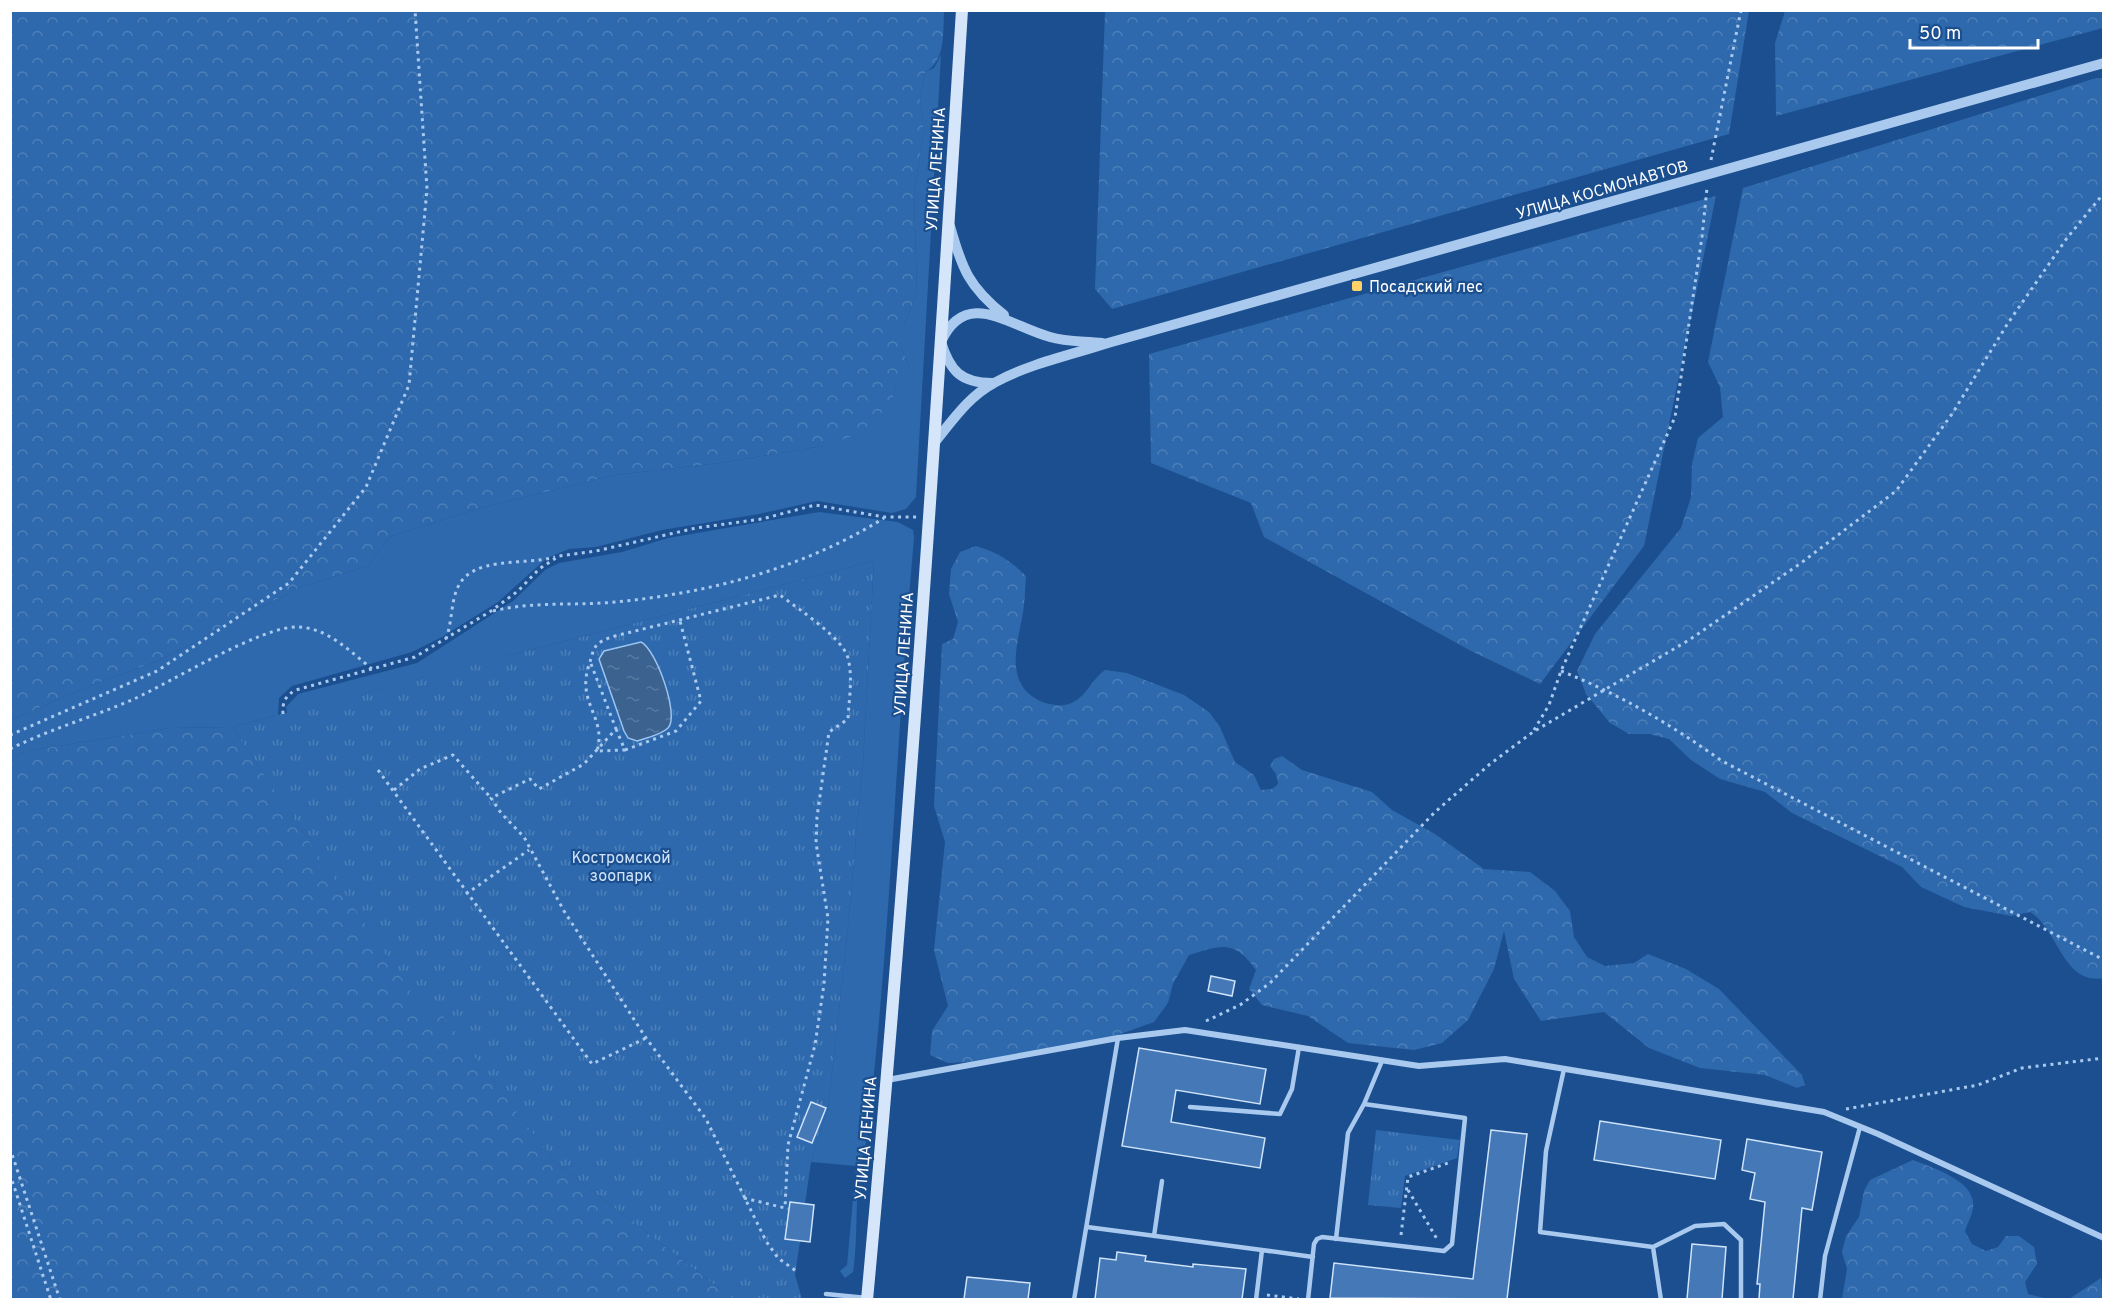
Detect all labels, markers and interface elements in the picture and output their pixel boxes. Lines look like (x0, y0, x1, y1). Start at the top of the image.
scale bar (1910, 12, 2038, 50)
text: 50 m (1919, 23, 1961, 46)
street label: УЛИЦА ЛЕНИНА (923, 106, 951, 232)
street label: УЛИЦА КОСМОНАВТОВ (1514, 157, 1691, 225)
place label: Посадский лес (1369, 278, 1483, 298)
marker: Посадский лес (1350, 279, 1364, 293)
street label: УЛИЦА ЛЕНИНА (891, 591, 919, 717)
park label: Костромской зоопарк (571, 849, 671, 887)
street label: УЛИЦА ЛЕНИНА (852, 1075, 882, 1201)

